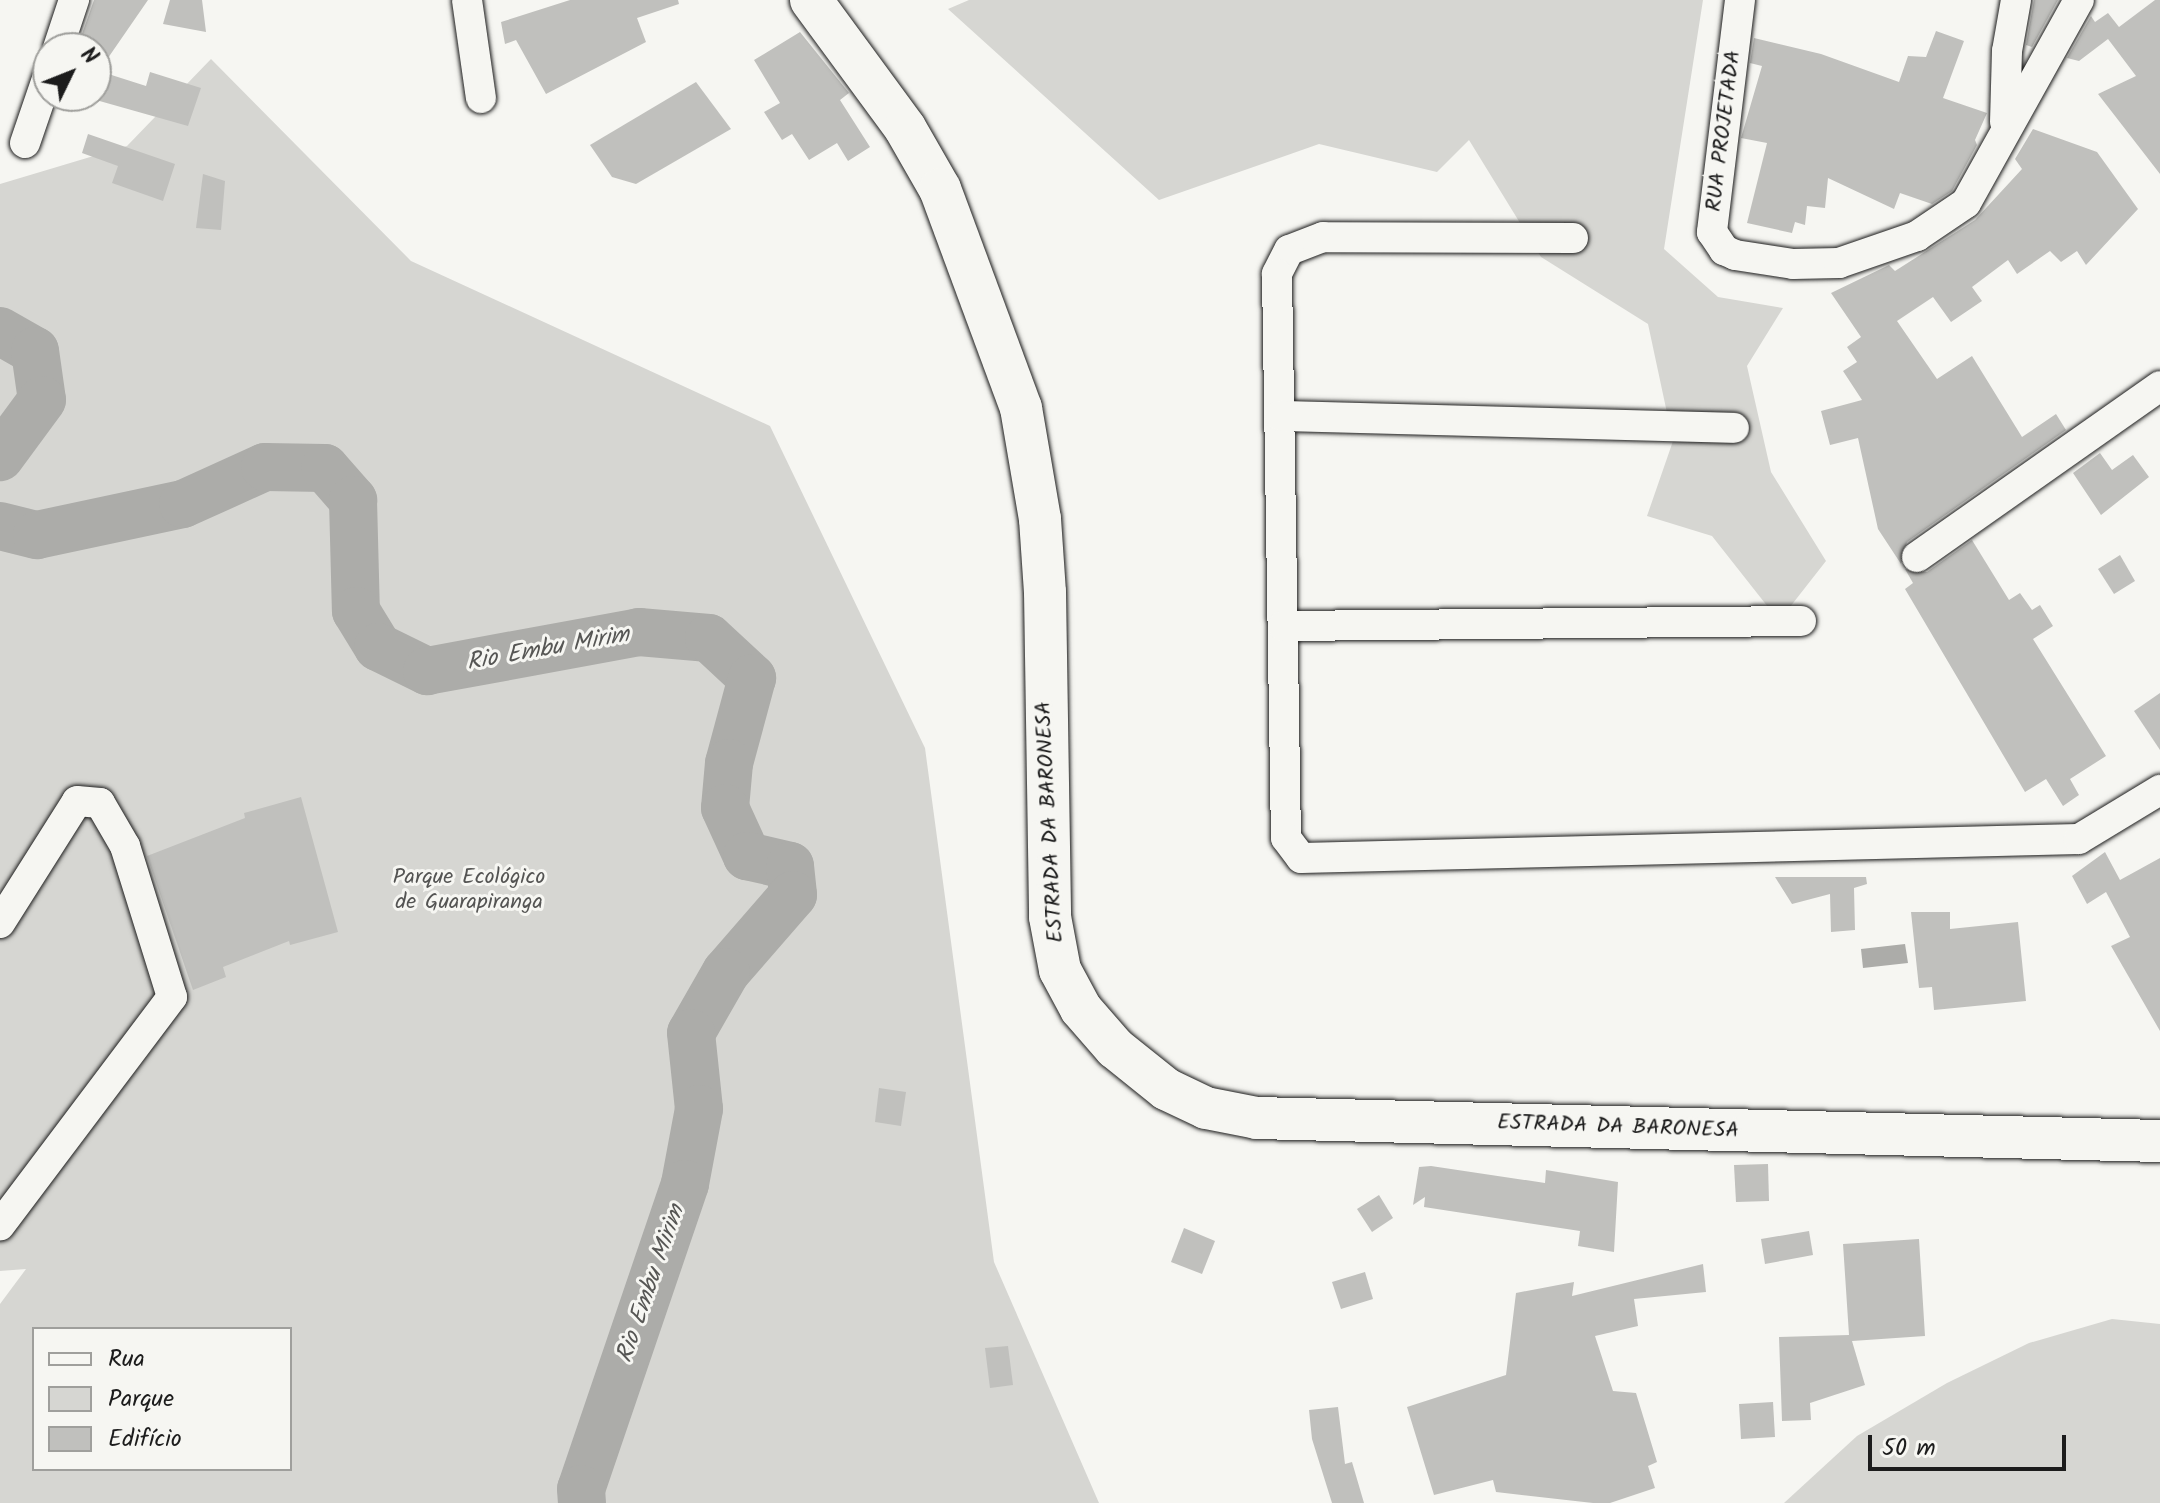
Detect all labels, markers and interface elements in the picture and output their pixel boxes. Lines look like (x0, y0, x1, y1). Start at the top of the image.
north arrow (32, 32, 112, 112)
text: N (71, 40, 106, 74)
street label: RUA PROJETADA (1701, 49, 1747, 213)
water label: Rio Embu Mirim (464, 621, 632, 677)
street label: ESTRADA DA BARONESA (1030, 701, 1070, 943)
park label: Parque Ecológico de Guarapiranga (393, 864, 545, 916)
street label: ESTRADA DA BARONESA (1497, 1110, 1739, 1144)
water label: Rio Embu Mirim (611, 1202, 691, 1366)
legend (32, 1327, 292, 1471)
text: Rua (108, 1340, 145, 1379)
text: Parque (108, 1380, 174, 1419)
scale bar (1872, 1419, 2070, 1469)
text: Edifício (108, 1420, 182, 1459)
text: 50 m (1882, 1429, 1936, 1468)

